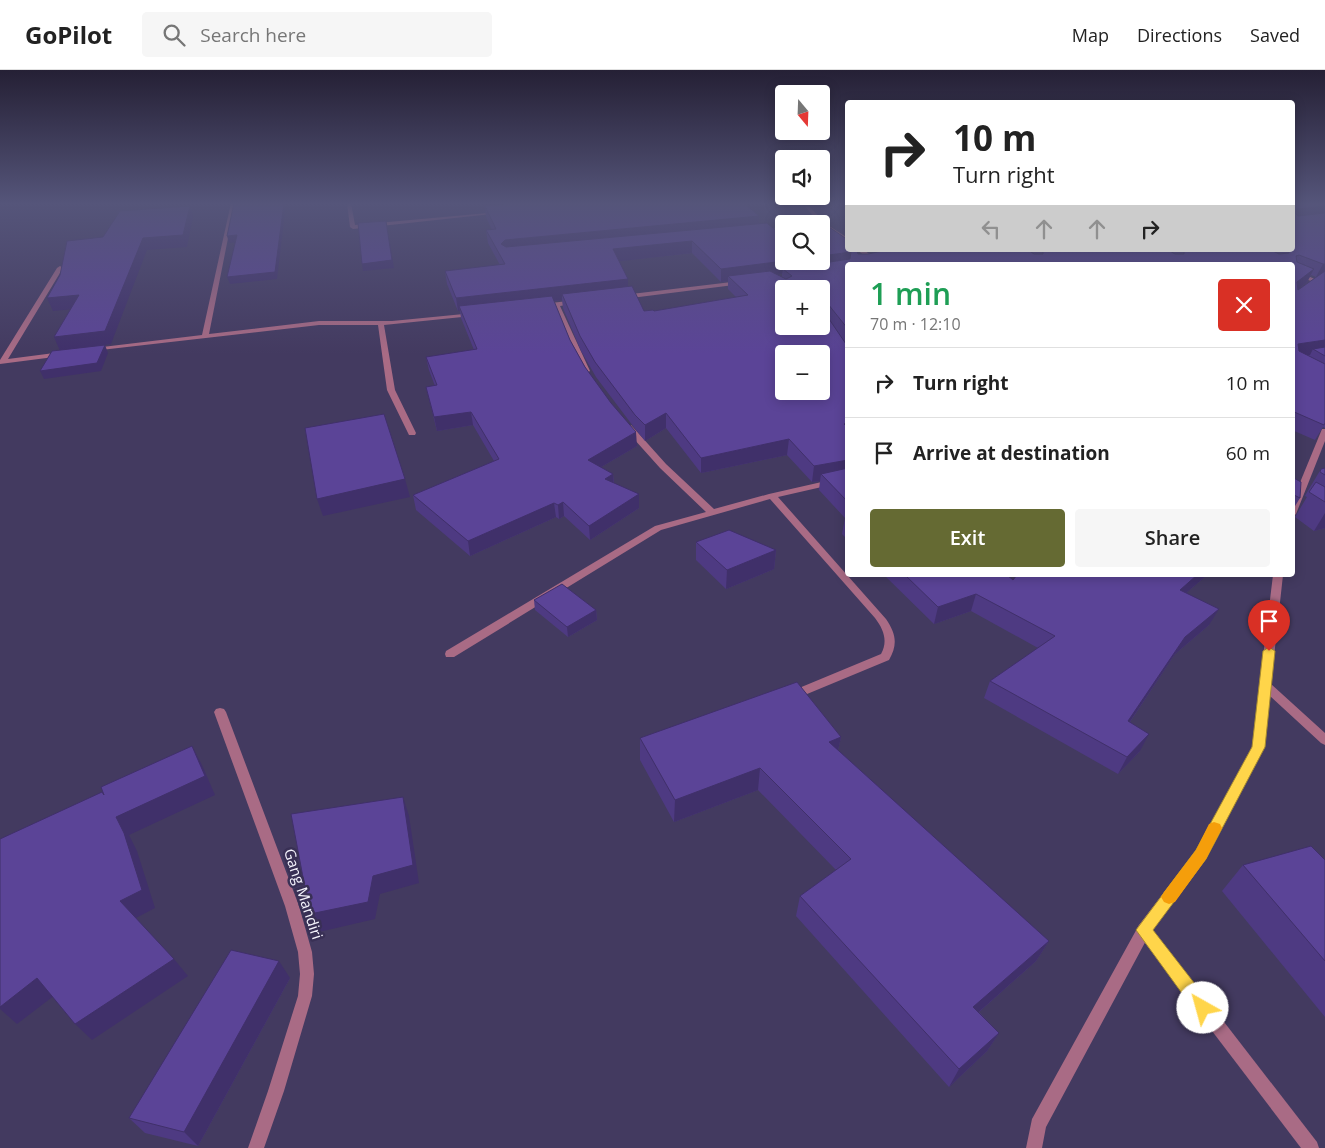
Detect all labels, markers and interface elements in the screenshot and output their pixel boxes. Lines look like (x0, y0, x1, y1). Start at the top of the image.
search box (142, 12, 492, 57)
text: GoPilot (25, 18, 112, 51)
icon: search (160, 21, 188, 49)
text: Search here (200, 22, 306, 48)
text: Map (1072, 23, 1109, 47)
text: Directions (1137, 23, 1222, 47)
text: Saved (1250, 23, 1300, 47)
north arrow (775, 85, 830, 140)
map controls (775, 85, 830, 400)
text: 10 m (953, 114, 1036, 161)
icon: right (870, 120, 935, 185)
button: sound (775, 150, 830, 205)
text: Turn right (953, 159, 1055, 189)
button: search (775, 215, 830, 270)
icon: left (977, 215, 1005, 243)
icon: ahead (1030, 215, 1058, 243)
icon: ahead (1083, 215, 1111, 243)
icon: right (1136, 215, 1164, 243)
text: 1 min (870, 273, 951, 314)
button: close (1218, 279, 1270, 331)
button: + (775, 280, 830, 335)
text: 70 m · 12:10 (870, 313, 961, 335)
button: − (775, 345, 830, 400)
icon: right (870, 369, 898, 397)
text: Turn right (913, 370, 1008, 396)
text: 10 m (1226, 370, 1270, 396)
icon: arrive (870, 439, 898, 467)
text: Arrive at destination (913, 440, 1110, 466)
text: 60 m (1226, 440, 1270, 466)
button: Exit (870, 509, 1065, 567)
button: Share (1075, 509, 1270, 567)
pin (1248, 600, 1290, 651)
icon: arrive (1255, 607, 1283, 635)
street label: Gang Mandiri (280, 846, 328, 942)
position arrow (1176, 981, 1228, 1033)

